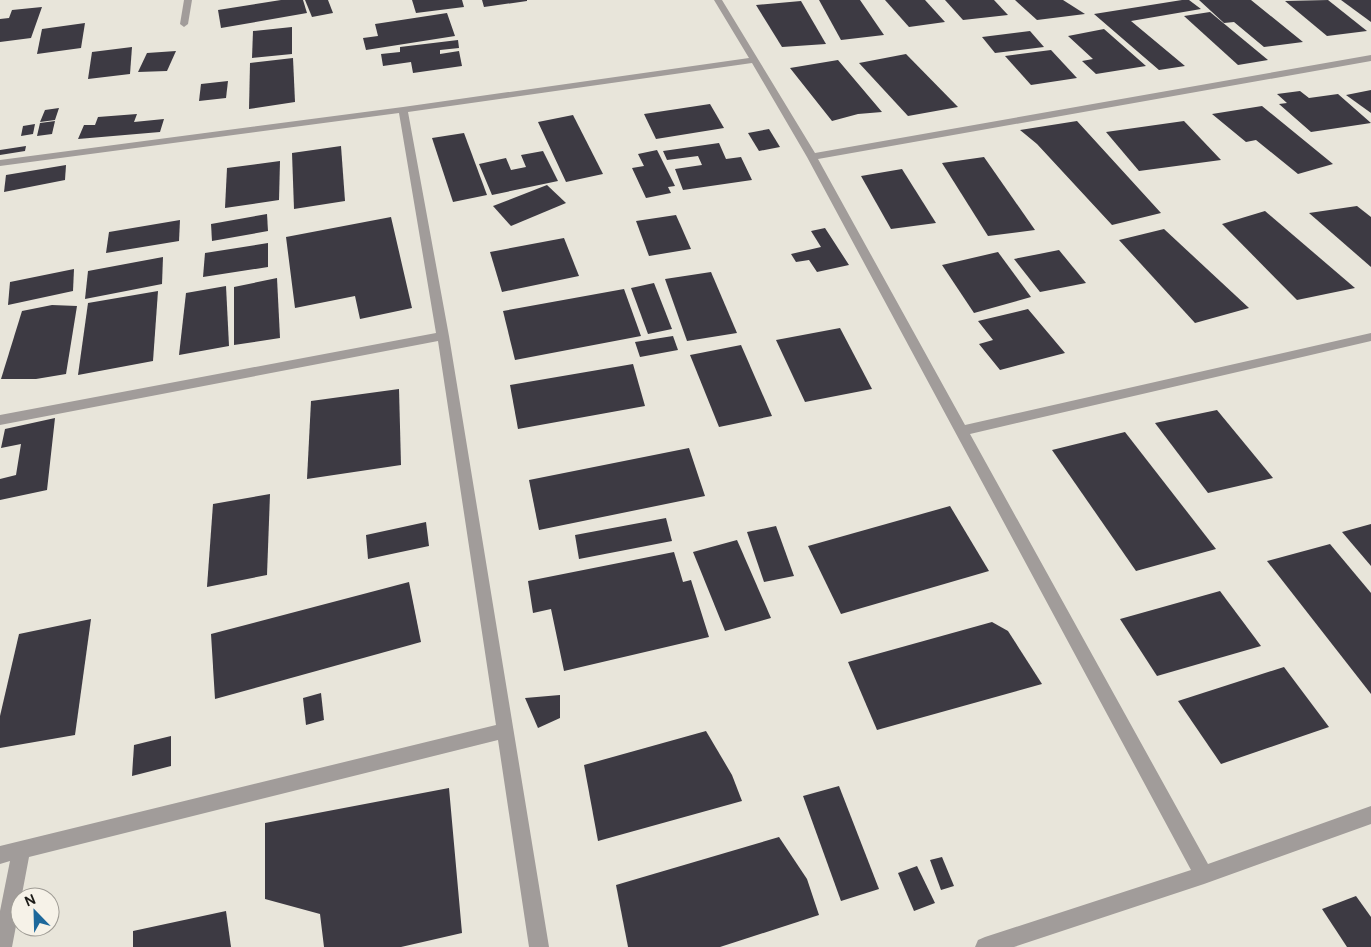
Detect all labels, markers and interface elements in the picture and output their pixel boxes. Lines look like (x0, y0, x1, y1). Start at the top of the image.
north arrow (10, 887, 60, 937)
text: N (22, 890, 38, 910)

